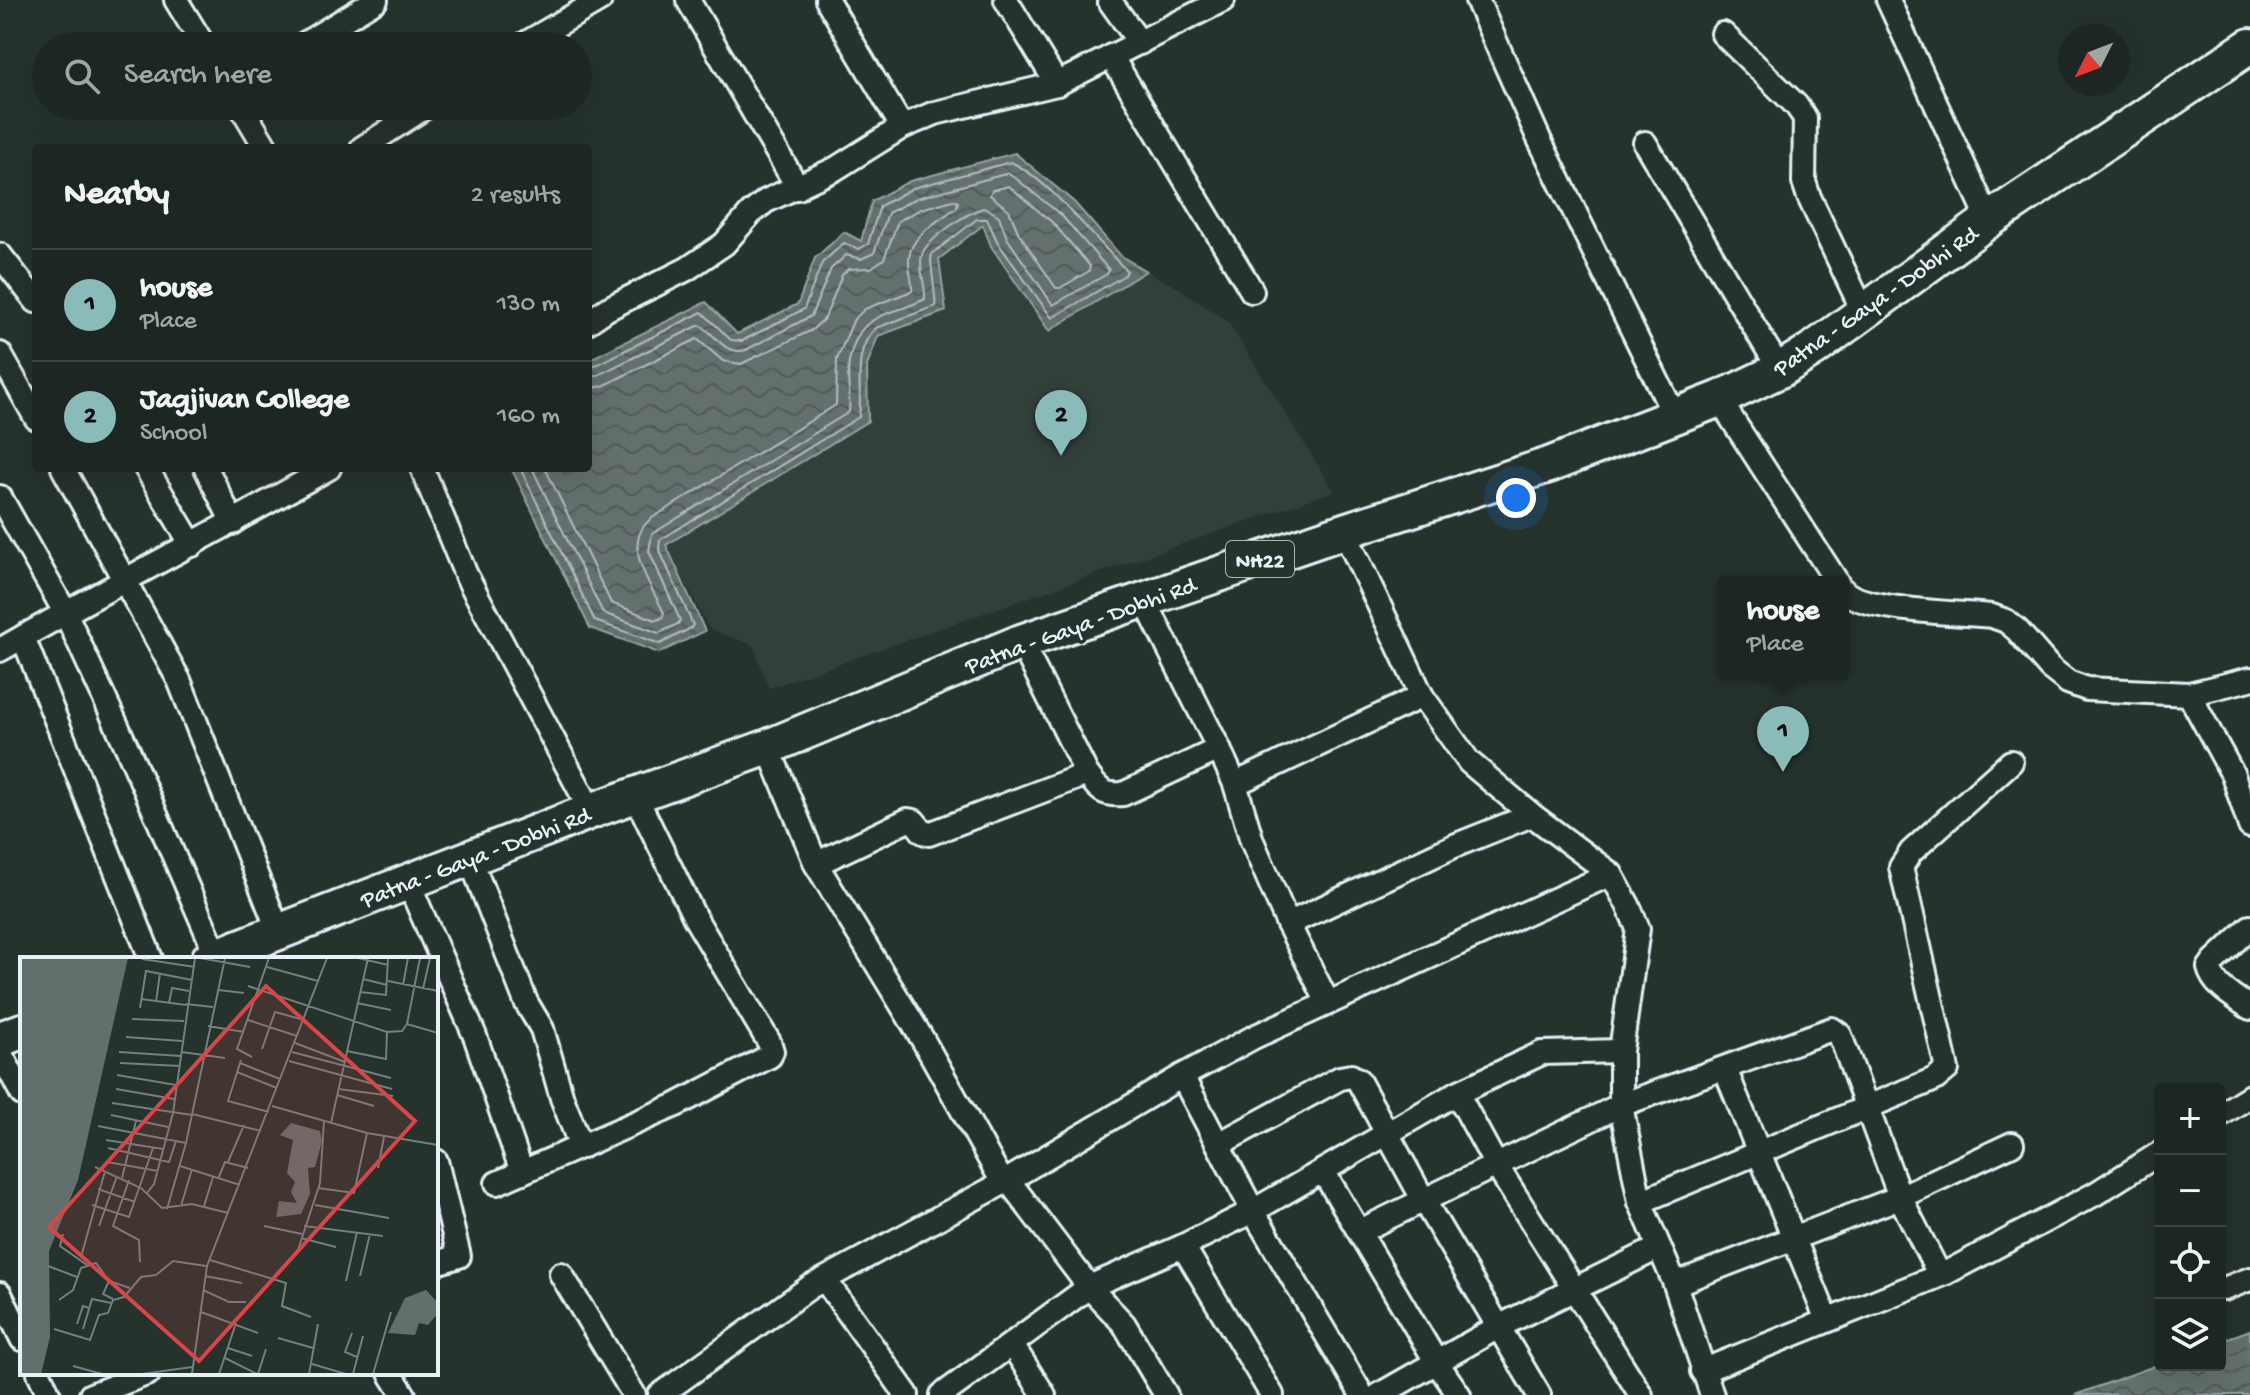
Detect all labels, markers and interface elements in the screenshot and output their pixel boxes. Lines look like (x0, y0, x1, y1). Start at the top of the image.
north arrow (2058, 24, 2130, 96)
search box (32, 32, 592, 120)
icon: search (60, 54, 104, 98)
text: Search here (124, 59, 272, 94)
text: Nearby (64, 176, 169, 216)
text: 2 results (471, 181, 560, 212)
street label: Patna - Gaya - Dobhi Rd (1768, 220, 1987, 385)
text: house (140, 272, 212, 307)
text: 1 (85, 290, 95, 321)
text: 130 m (497, 290, 560, 321)
text: Place (140, 307, 197, 338)
text: Jagjivan College (140, 384, 349, 419)
pin: 2 (1035, 390, 1087, 456)
text: 2 (84, 402, 96, 433)
text: 160 m (497, 402, 560, 433)
text: School (140, 419, 208, 450)
your location (1496, 478, 1536, 518)
road number: NH22 (1226, 541, 1294, 577)
street label: Patna - Gaya - Dobhi Rd (961, 571, 1202, 683)
popup (1717, 576, 1849, 680)
text: house (1747, 595, 1819, 630)
text: Place (1747, 630, 1804, 661)
pin: 1 (1757, 706, 1809, 772)
street label: Patna - Gaya - Dobhi Rd (356, 801, 597, 917)
inset map (20, 957, 438, 1375)
map controls (2154, 1083, 2226, 1371)
button: + (2154, 1083, 2226, 1155)
button: − (2154, 1155, 2226, 1227)
button: locate (2154, 1227, 2226, 1299)
button: layers (2154, 1299, 2226, 1371)

